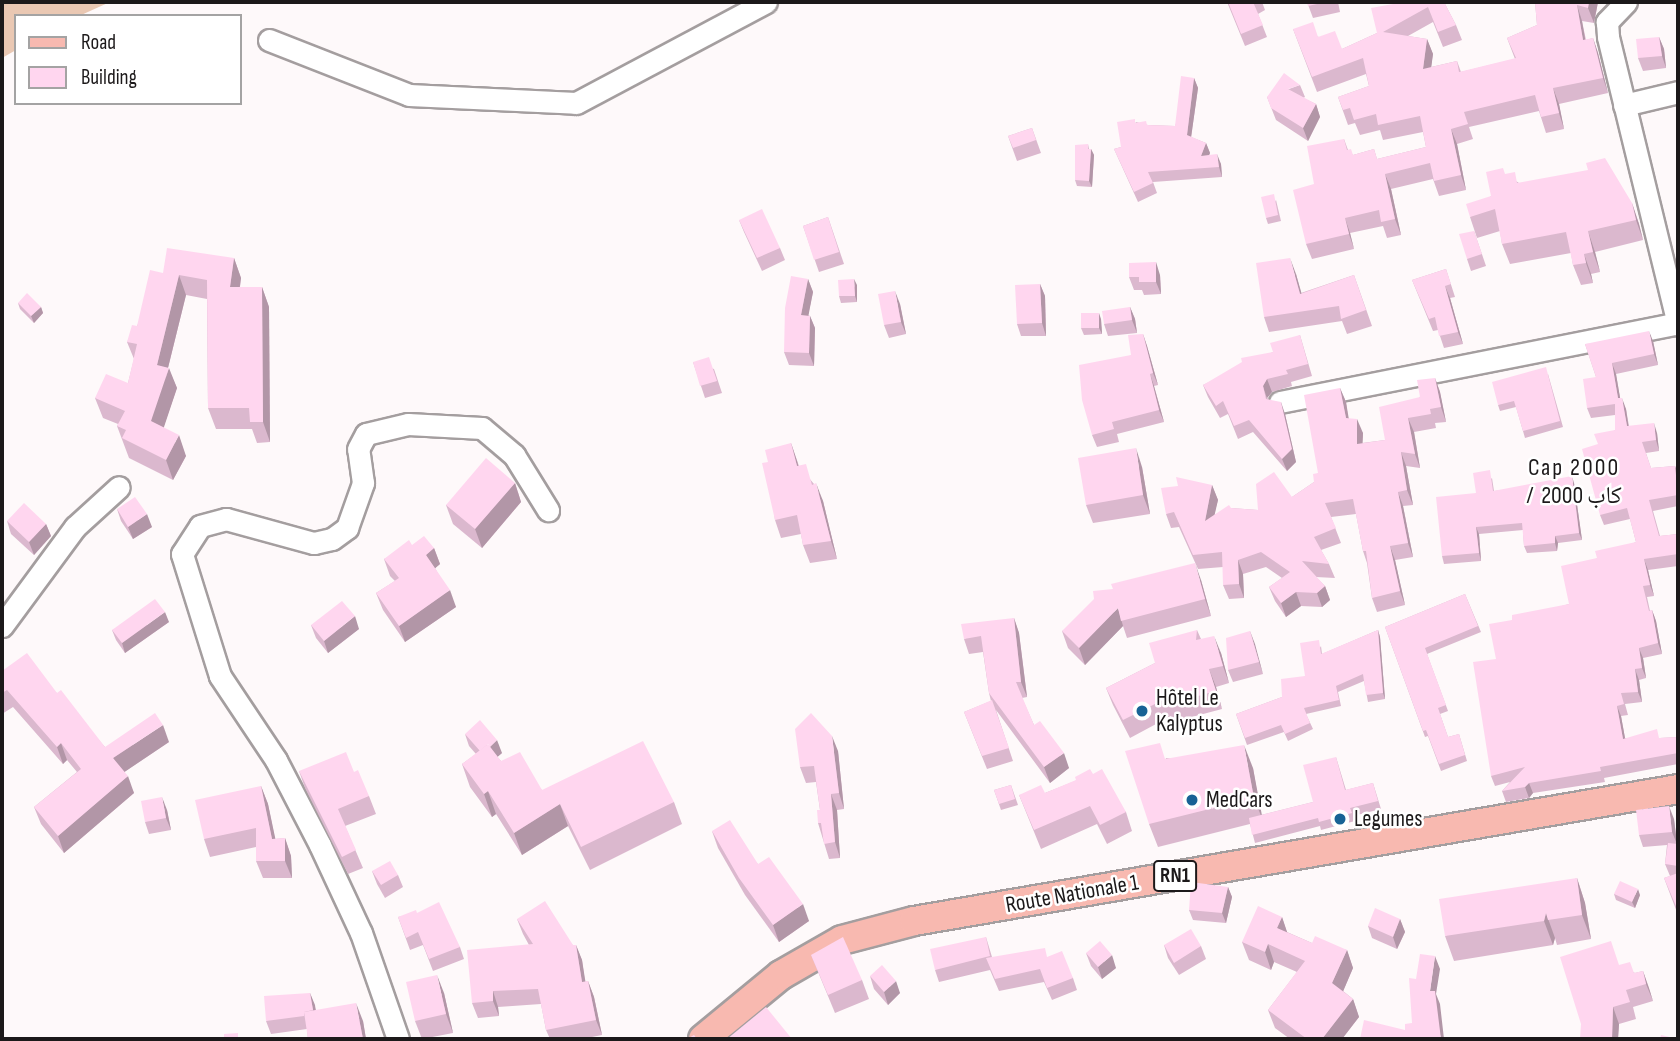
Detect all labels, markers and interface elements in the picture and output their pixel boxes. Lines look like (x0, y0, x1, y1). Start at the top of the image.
legend (14, 14, 242, 105)
text: Road (81, 30, 116, 55)
text: Building (81, 65, 137, 90)
district label: Cap 2000 / كاب 2000 (1528, 454, 1620, 510)
place label: Hôtel Le Kalyptus (1156, 684, 1223, 738)
marker: Hôtel Le Kalyptus (1134, 703, 1150, 719)
place label: MedCars (1206, 786, 1273, 814)
marker: MedCars (1184, 792, 1200, 808)
place label: Legumes (1354, 805, 1423, 833)
marker: Legumes (1332, 811, 1348, 827)
road number: RN1 (1152, 858, 1198, 894)
street label: Route Nationale 1 (1003, 869, 1141, 919)

